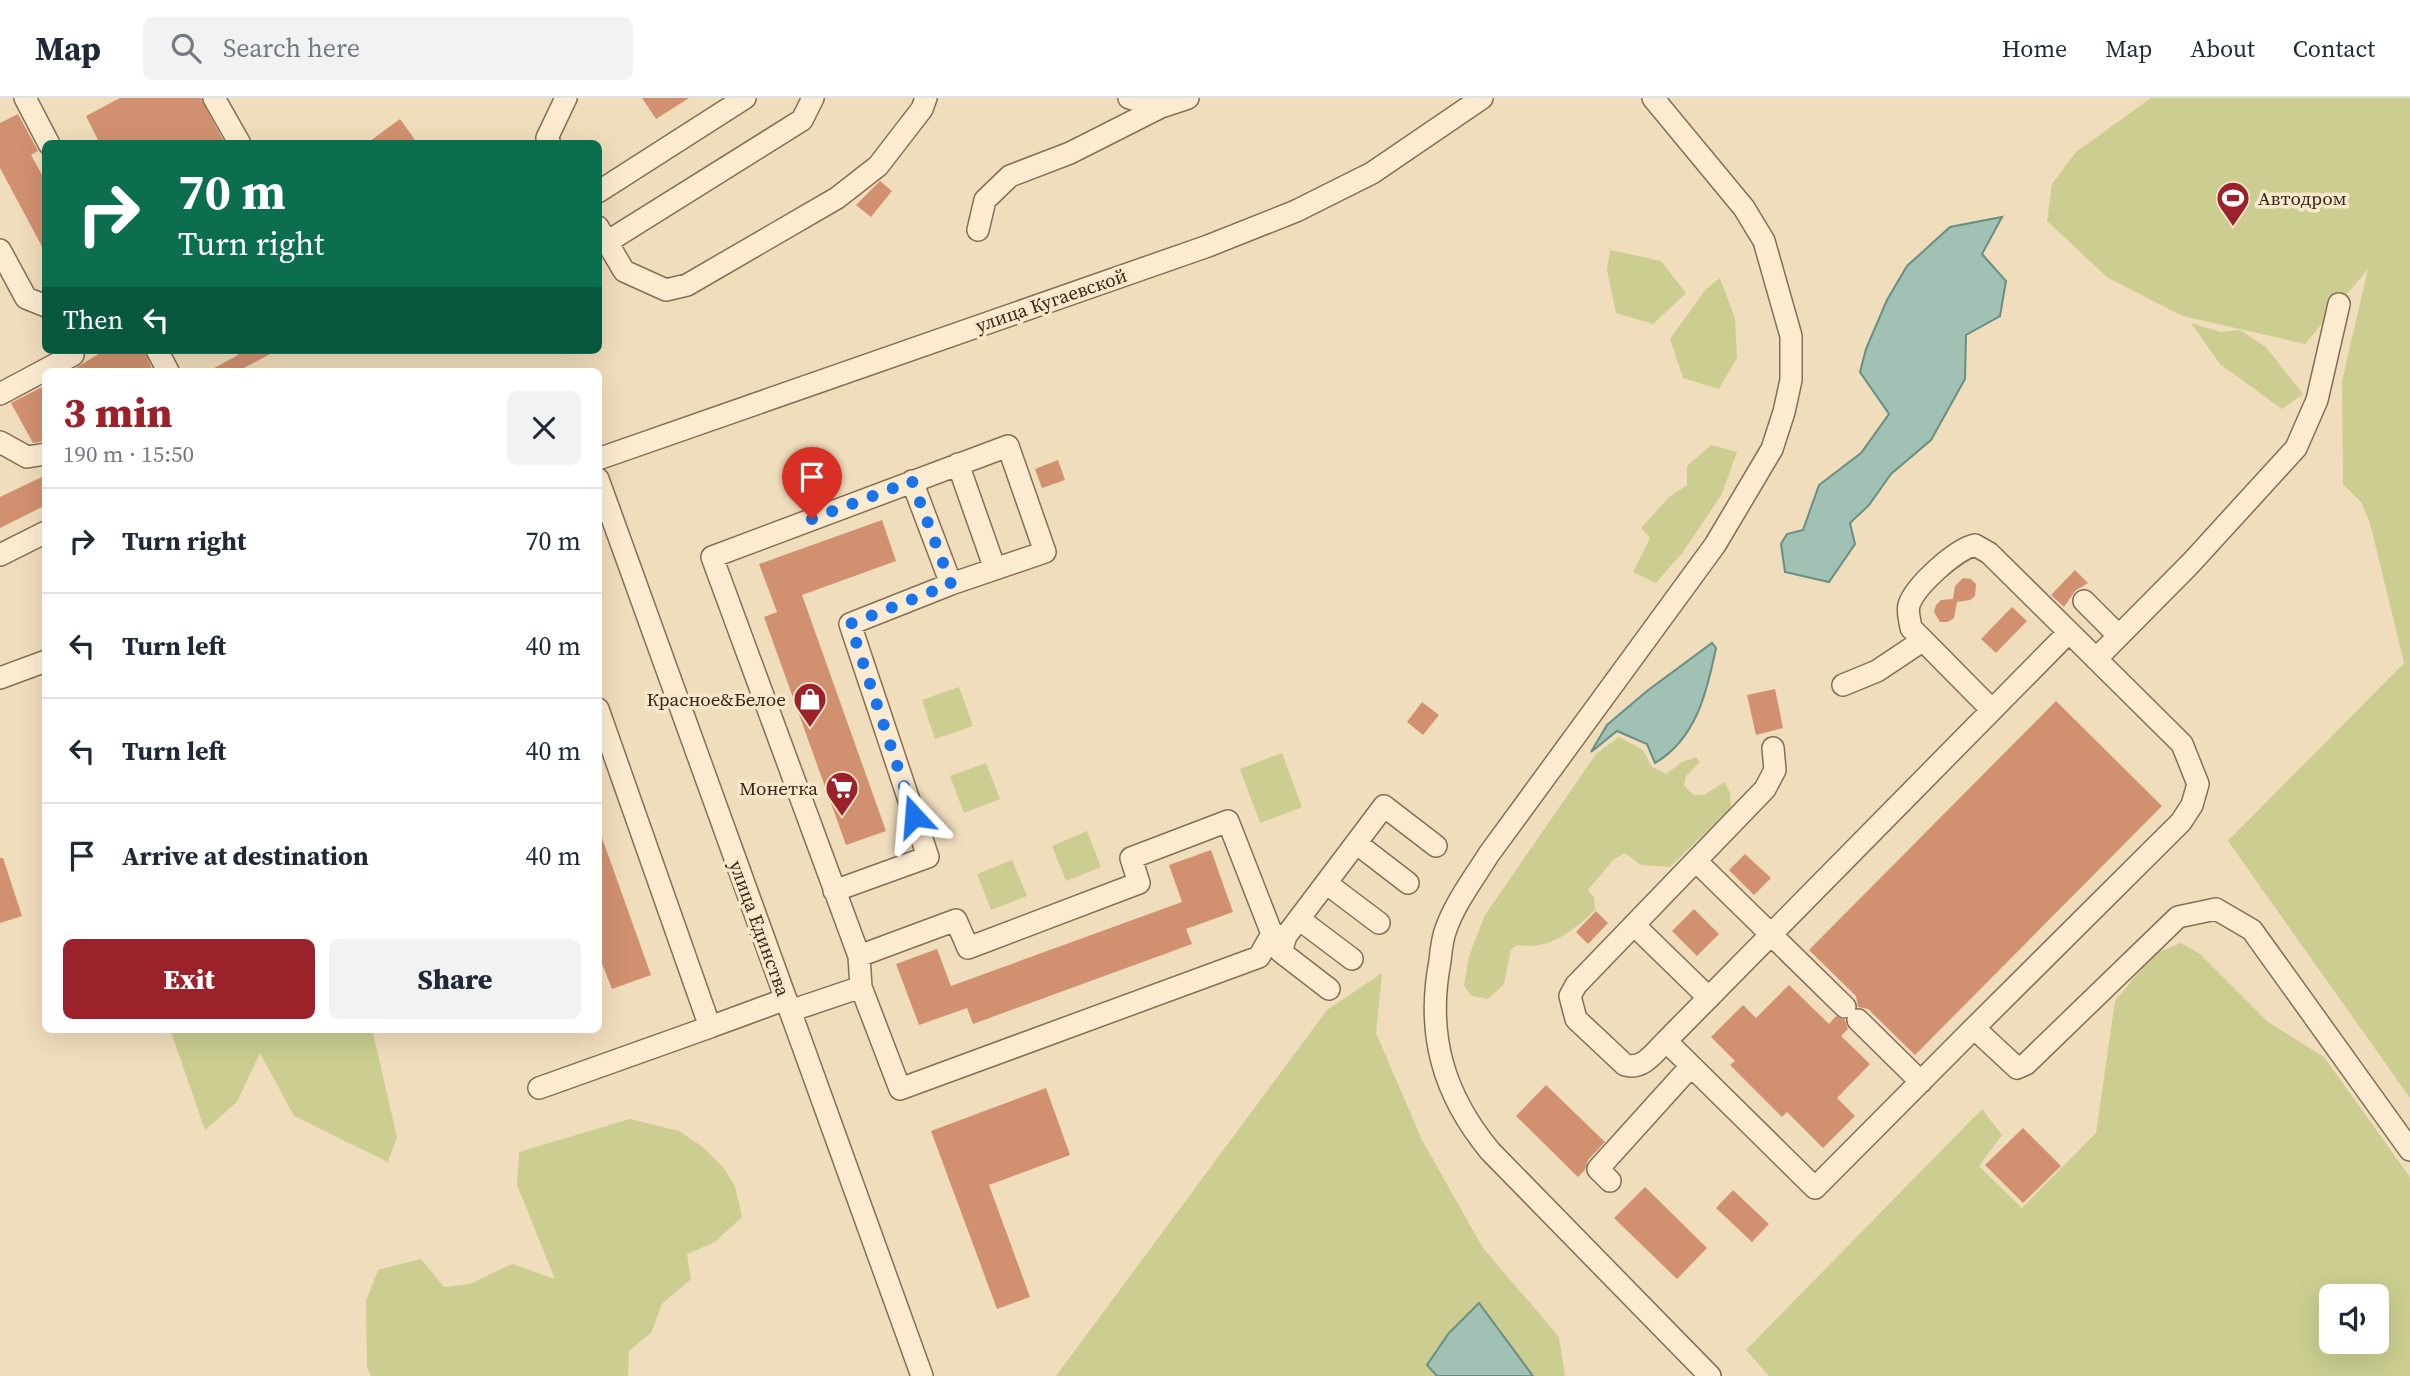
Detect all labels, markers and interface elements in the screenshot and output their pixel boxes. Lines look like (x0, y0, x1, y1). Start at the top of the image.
search box (143, 17, 633, 80)
text: Map (35, 26, 101, 71)
icon: search (167, 29, 205, 67)
text: Search here (223, 30, 360, 66)
text: Home (2002, 32, 2067, 65)
text: Map (2105, 32, 2152, 65)
text: About (2190, 32, 2255, 65)
text: Contact (2293, 32, 2375, 65)
text: 70 m (178, 158, 286, 225)
icon: right (63, 168, 154, 259)
sports icon: Автодром (2214, 179, 2252, 228)
place label: Автодром (2258, 185, 2347, 211)
text: Turn right (178, 222, 324, 266)
street label: улица Кугаевской (972, 262, 1130, 338)
icon: left (137, 301, 175, 339)
text: Then (63, 302, 123, 338)
text: 3 min (63, 383, 173, 441)
button: close (507, 391, 581, 465)
text: 190 m · 15:50 (63, 438, 194, 470)
pin (782, 447, 842, 519)
icon: arrive (793, 458, 831, 496)
icon: right (63, 522, 101, 560)
text: Turn right (122, 523, 246, 559)
text: 70 m (526, 523, 581, 559)
icon: left (63, 627, 101, 665)
text: Turn left (122, 628, 226, 664)
text: 40 m (526, 628, 581, 664)
shop icon: Красное&Белое (791, 680, 829, 729)
place label: Красное&Белое (647, 686, 786, 712)
icon: left (63, 732, 101, 770)
text: Turn left (122, 733, 226, 769)
text: 40 m (526, 733, 581, 769)
supermarket icon: Монетка (823, 769, 861, 818)
place label: Монетка (739, 775, 818, 801)
position arrow (877, 779, 951, 853)
icon: arrive (63, 837, 101, 875)
text: Arrive at destination (122, 838, 369, 874)
text: 40 m (526, 838, 581, 874)
street label: улица Единства (723, 856, 797, 1000)
button: Exit (63, 939, 315, 1019)
button: Share (329, 939, 581, 1019)
map controls (2319, 1284, 2389, 1354)
button: sound (2319, 1284, 2389, 1354)

